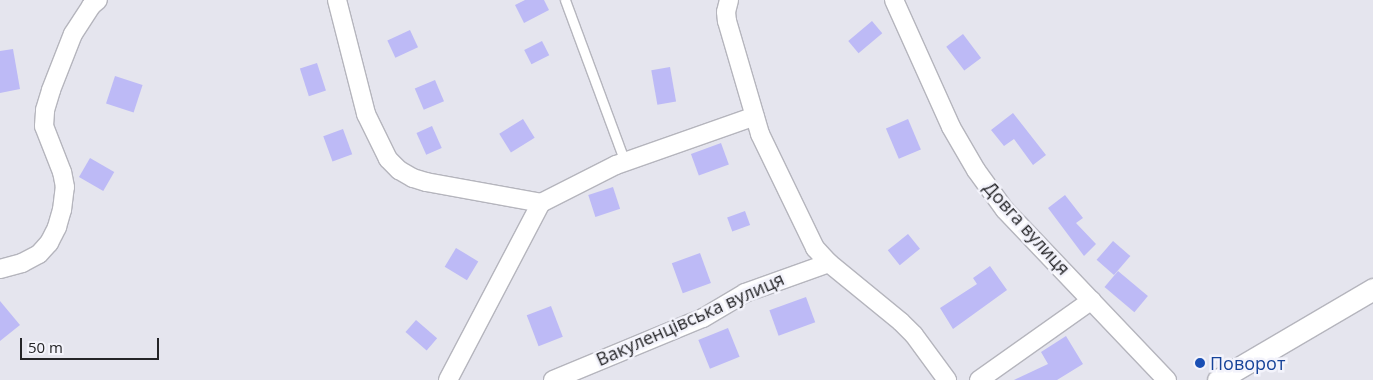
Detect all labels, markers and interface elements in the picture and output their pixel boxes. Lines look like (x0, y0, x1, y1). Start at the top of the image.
street label: Довга вулиця (979, 177, 1075, 279)
street label: Вакуленцівська вулиця (593, 268, 787, 370)
scale bar (22, 328, 161, 360)
text: 50 m (28, 337, 63, 357)
place label: Поворот (1210, 352, 1285, 374)
marker: Поворот (1194, 357, 1206, 369)

